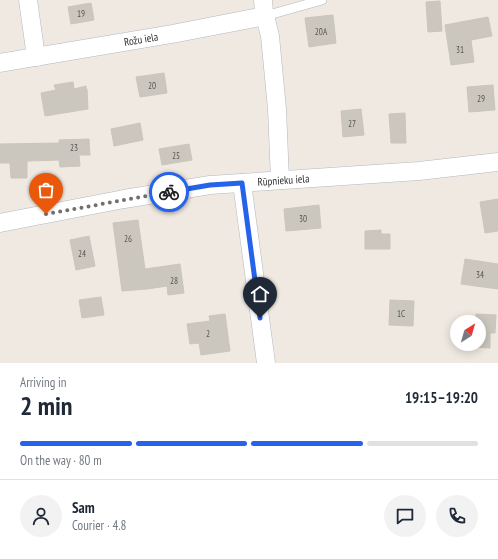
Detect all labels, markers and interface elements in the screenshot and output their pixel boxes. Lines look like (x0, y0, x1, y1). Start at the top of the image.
house number: 19 (77, 8, 85, 19)
house number: 20A (315, 26, 328, 37)
street label: Rožu iela (123, 29, 159, 49)
house number: 31 (456, 44, 464, 55)
house number: 20 (148, 80, 156, 91)
house number: 29 (477, 93, 485, 104)
house number: 27 (348, 118, 356, 129)
house number: 23 (70, 142, 78, 153)
house number: 25 (172, 150, 180, 161)
street label: Rūpnieku iela (257, 171, 310, 189)
courier (149, 172, 189, 212)
pin (29, 173, 63, 214)
icon: bag (35, 179, 57, 201)
icon: bike (158, 181, 180, 203)
house number: 30 (299, 213, 307, 224)
house number: 26 (124, 233, 132, 244)
house number: 24 (78, 248, 86, 259)
house number: 34 (476, 269, 484, 280)
house number: 28 (170, 275, 178, 286)
pin (243, 277, 277, 318)
icon: home (249, 283, 271, 305)
house number: 1C (397, 308, 405, 319)
north arrow (450, 315, 486, 351)
map controls (450, 315, 486, 351)
house number: 2 (206, 328, 210, 339)
text: Arriving in (20, 374, 67, 391)
text: 19:15–19:20 (405, 388, 478, 407)
text: 2 min (20, 389, 73, 422)
text: On the way · 80 m (20, 452, 102, 469)
button: person (20, 495, 62, 537)
button: chat (384, 495, 426, 537)
button: phone (436, 495, 478, 537)
text: Sam (72, 498, 95, 517)
text: Courier · 4.8 (72, 517, 126, 534)

